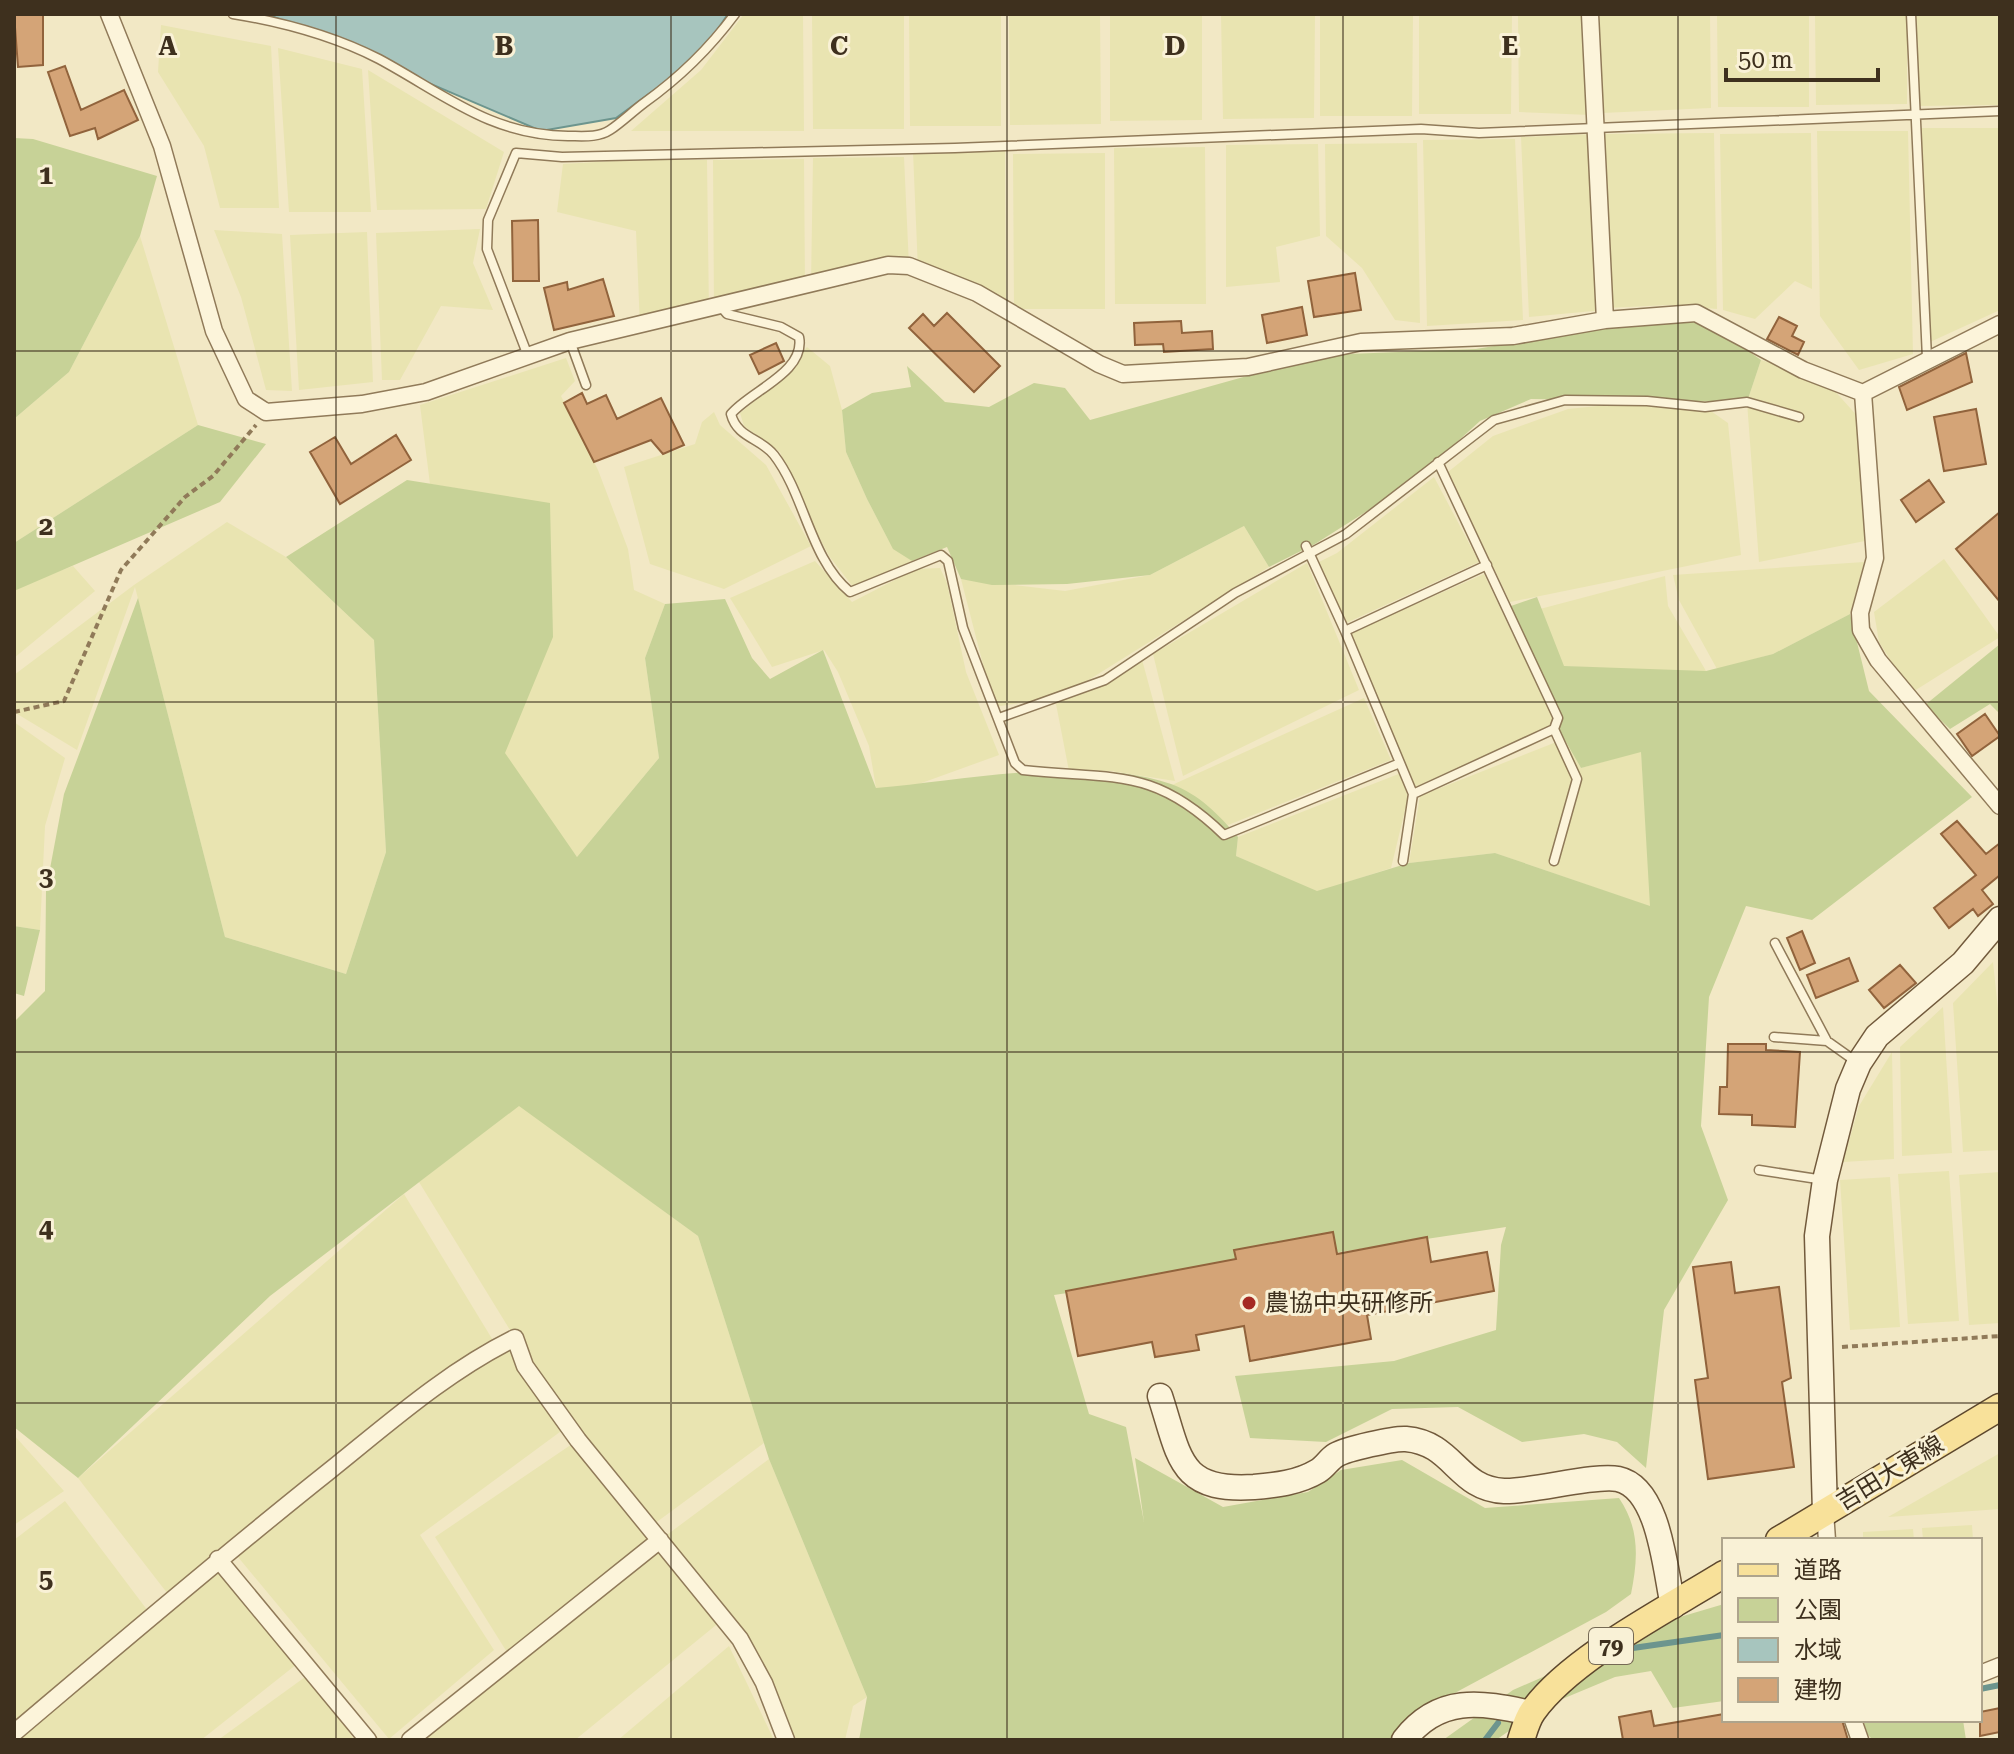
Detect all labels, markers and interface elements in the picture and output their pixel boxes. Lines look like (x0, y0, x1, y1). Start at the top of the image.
text: A (159, 31, 178, 61)
text: B (495, 31, 513, 61)
text: C (830, 31, 848, 61)
text: D (1165, 31, 1185, 61)
text: E (1502, 31, 1518, 61)
scale bar (1726, 32, 1878, 82)
text: 50 m (1738, 46, 1793, 74)
text: 1 (39, 160, 53, 190)
text: 2 (39, 511, 53, 541)
text: 3 (39, 862, 53, 892)
text: 4 (39, 1213, 54, 1243)
place label: 農協中央研修所 (1265, 1289, 1433, 1317)
marker: 農協中央研修所 (1240, 1294, 1258, 1312)
street label: 吉田大東線 (1831, 1430, 1949, 1516)
legend (1722, 1538, 1982, 1722)
text: 道路 (1794, 1556, 1842, 1584)
text: 5 (39, 1564, 53, 1594)
text: 公園 (1794, 1596, 1842, 1624)
road number: 79 (1589, 1628, 1633, 1664)
text: 水域 (1794, 1636, 1842, 1664)
text: 建物 (1794, 1676, 1842, 1704)

